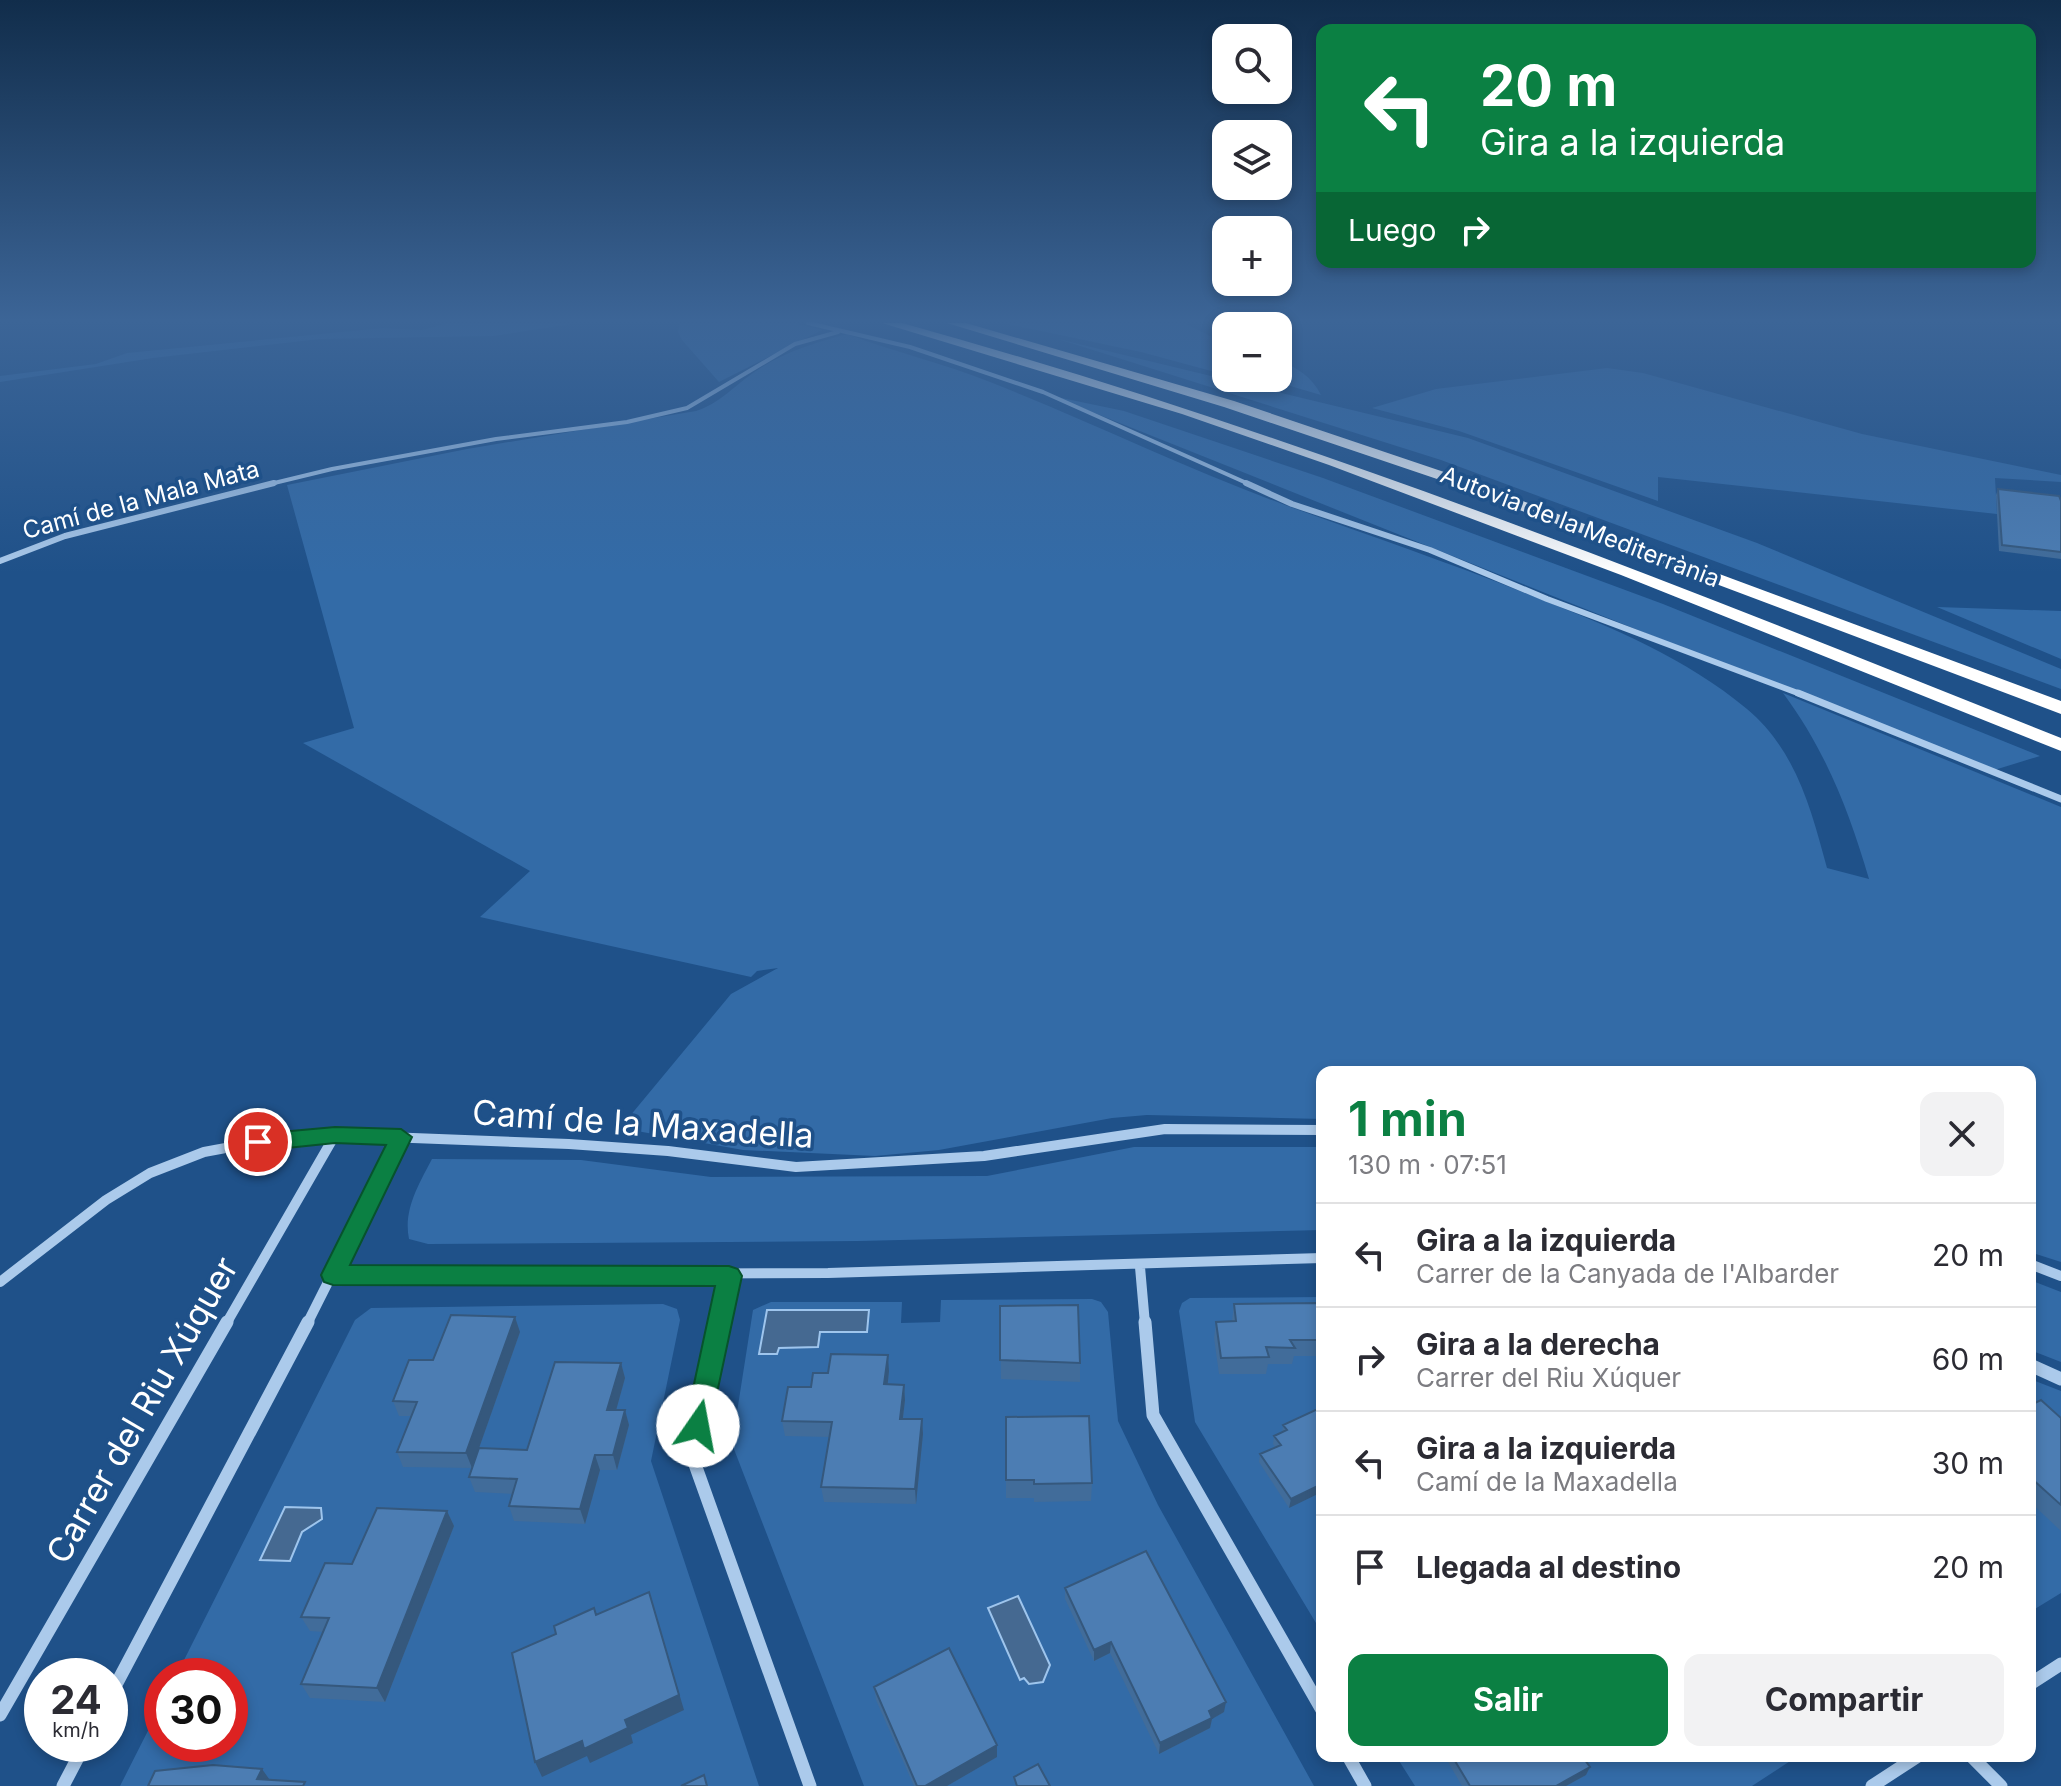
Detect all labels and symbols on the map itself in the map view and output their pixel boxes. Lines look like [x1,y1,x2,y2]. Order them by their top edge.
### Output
street label: Camí de la Mala Mata [19,454,262,545]
street label: Autovia de la Mediterrània [1437,460,1724,593]
street label: Camí de la Maxadella [471,1091,815,1156]
pin [224,1108,292,1176]
street label: Carrer del Riu Xúquer [37,1249,246,1570]
position arrow [656,1384,740,1468]
speed limit sign: 30 [144,1658,248,1762]

